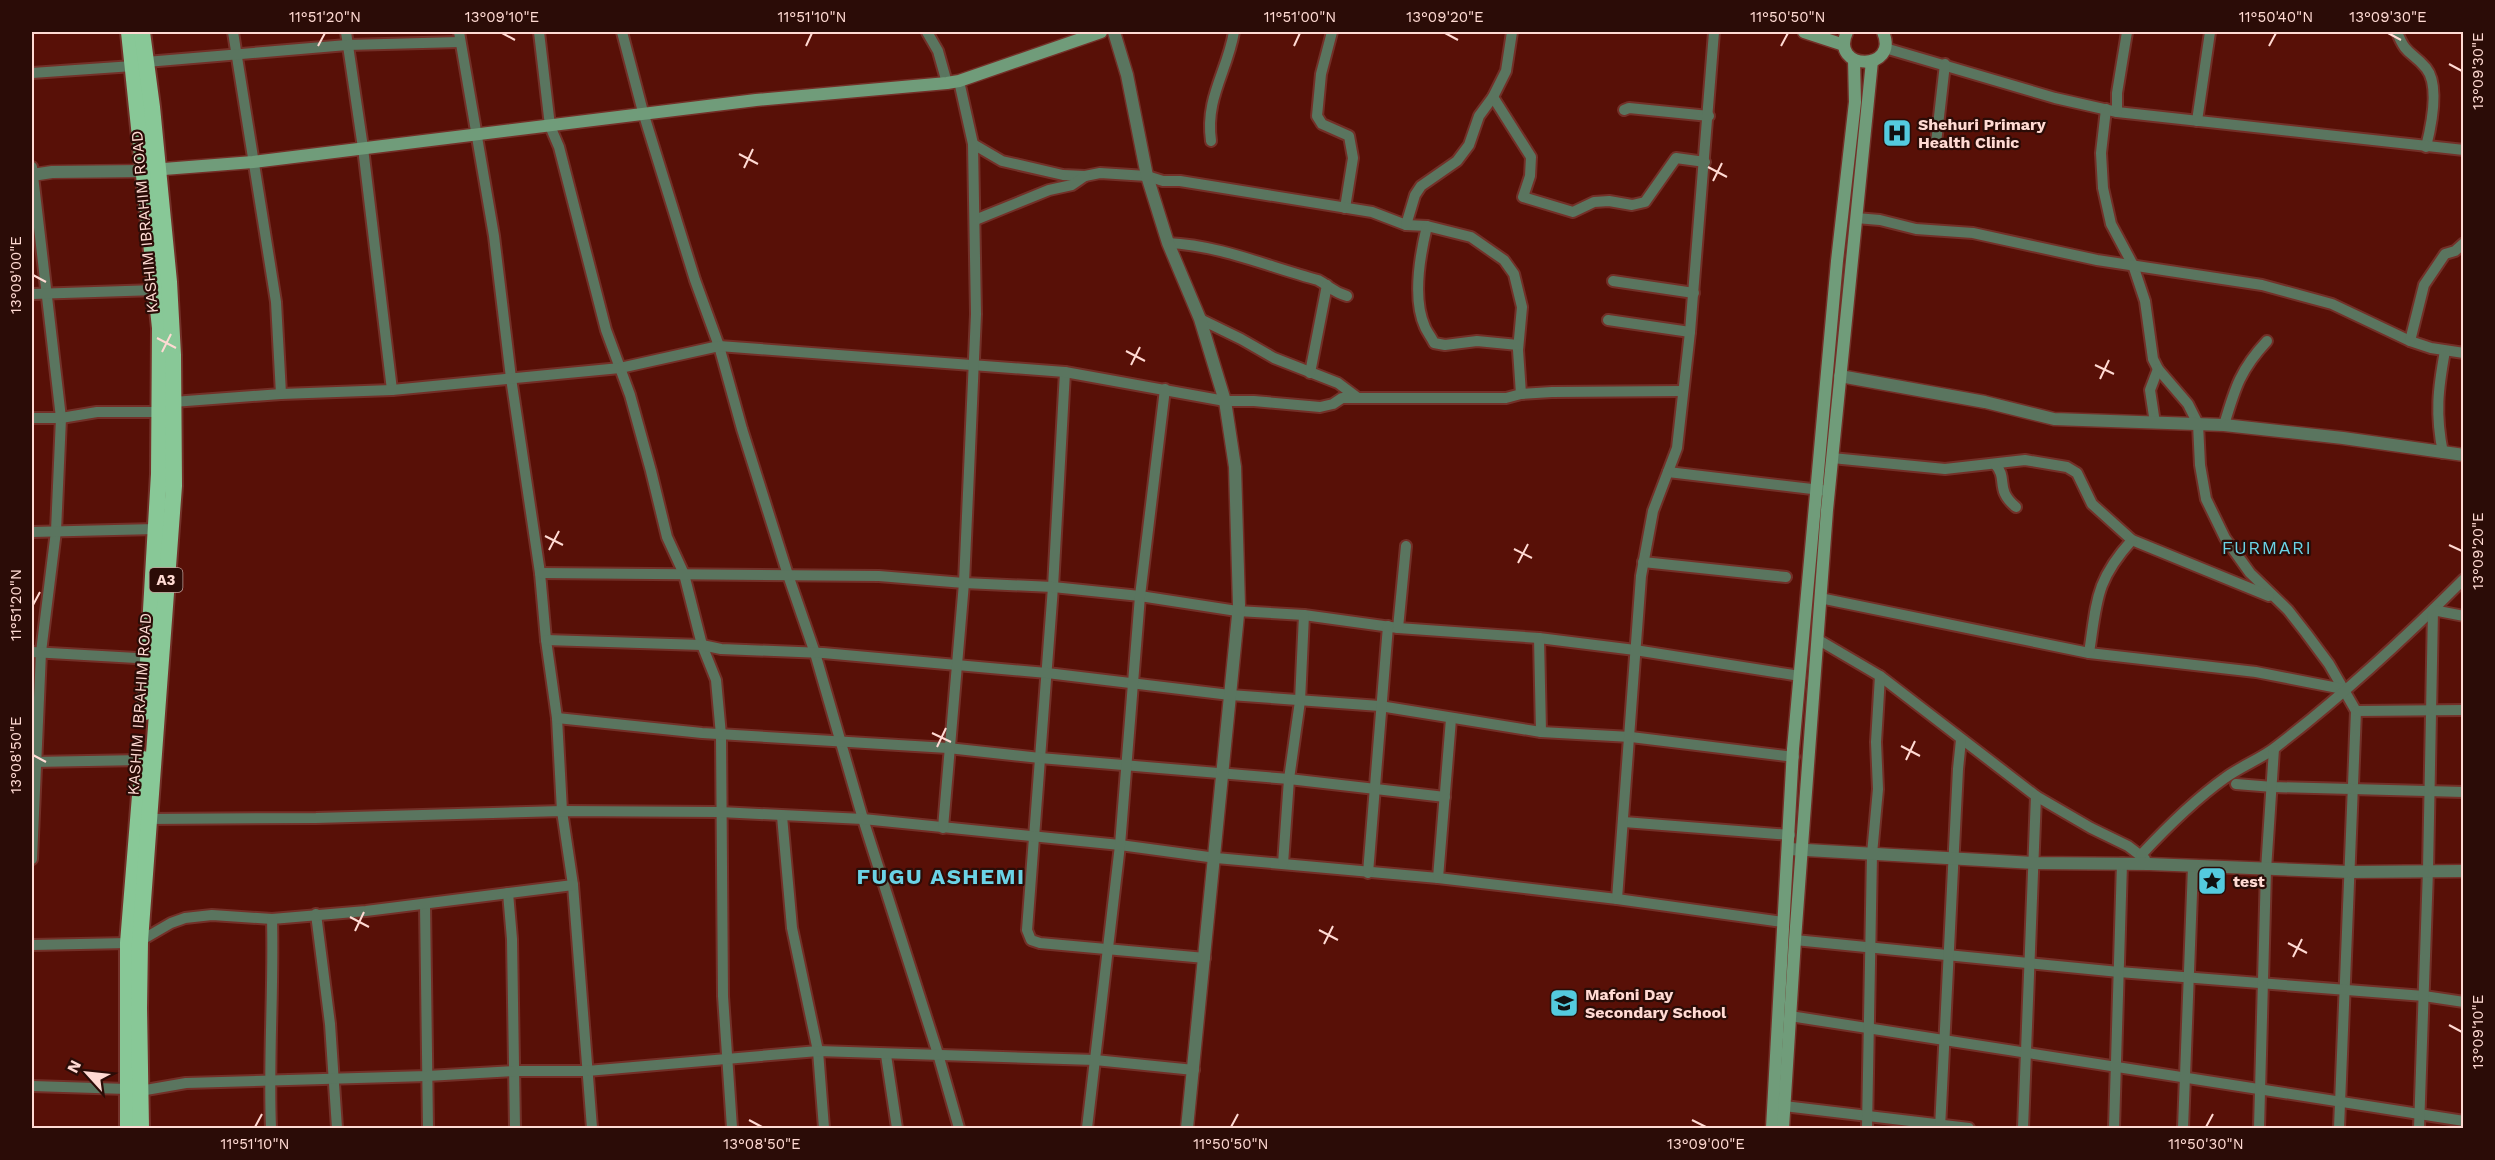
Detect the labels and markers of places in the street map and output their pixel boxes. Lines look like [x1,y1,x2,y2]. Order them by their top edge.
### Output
place label: Shehuri Primary Health Clinic [1918,115,2047,152]
hospital icon: Shehuri Primary Health Clinic [1881,117,1913,149]
place icon: test [2196,865,2228,897]
place label: test [2233,872,2265,891]
place label: Mafoni Day Secondary School [1585,985,1727,1022]
school or university icon: Mafoni Day Secondary School [1548,987,1580,1019]

